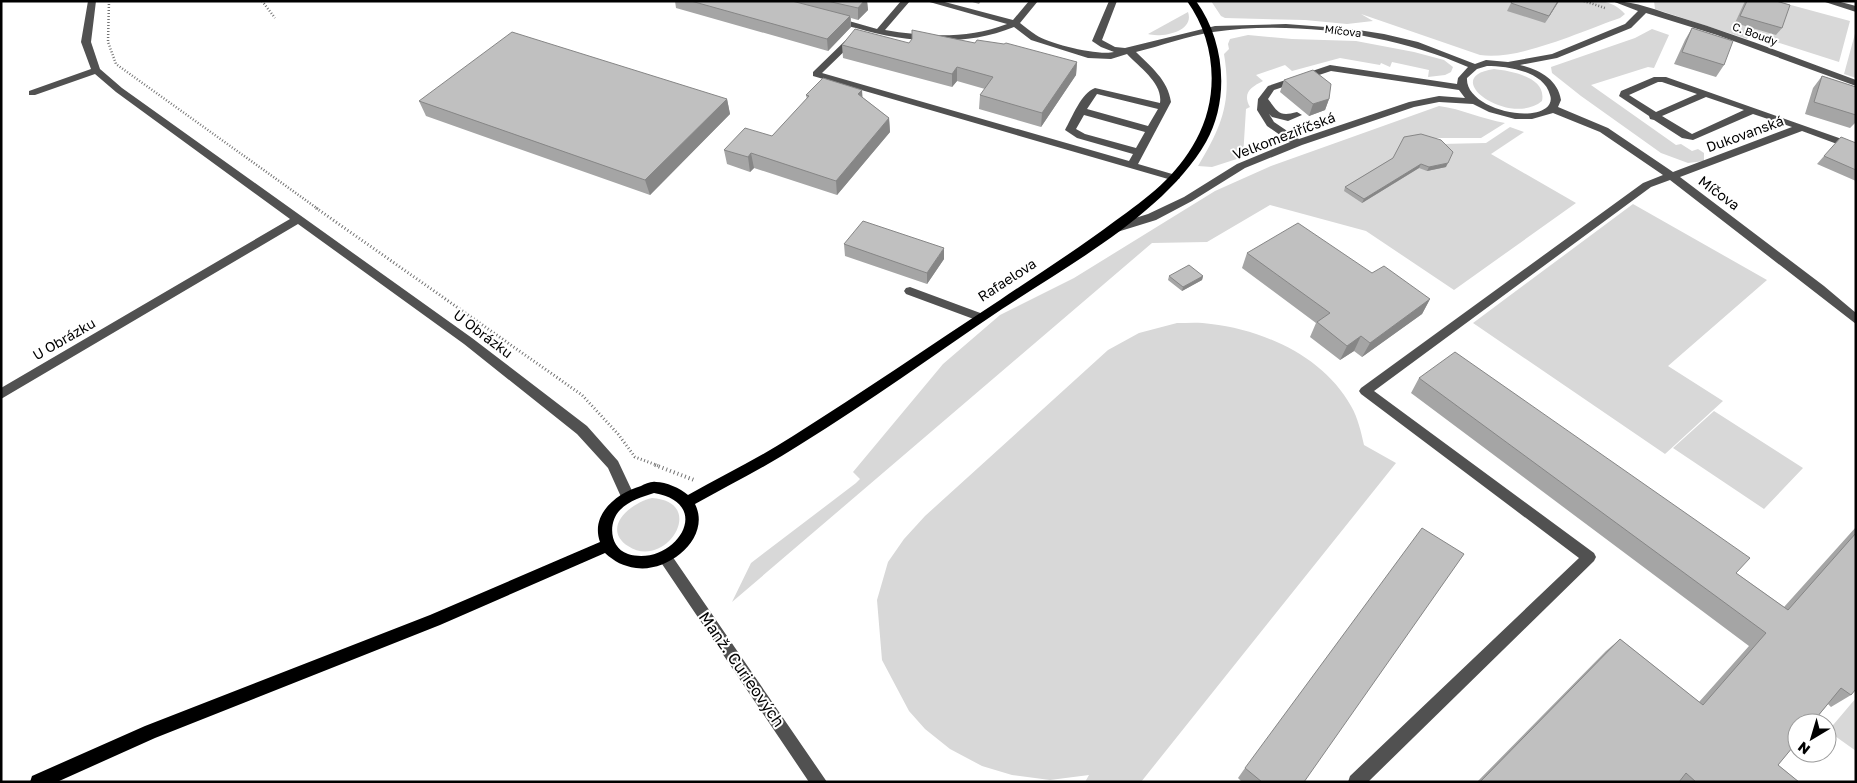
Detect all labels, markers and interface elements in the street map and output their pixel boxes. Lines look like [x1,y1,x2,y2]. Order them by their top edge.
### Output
street label: C. Boudy [1731,19,1779,48]
street label: Míčova [1324,22,1362,39]
street label: Velkomeziříčská [1230,108,1338,163]
street label: Dukovanská [1704,112,1786,155]
street label: Míčova [1695,172,1743,213]
street label: Rafaelova [974,254,1039,305]
street label: U Obrázku [450,306,516,361]
street label: U Obrázku [29,314,98,363]
street label: Manž. Curieových [695,607,789,731]
north arrow [1787,713,1837,763]
text: N [1794,739,1813,759]

